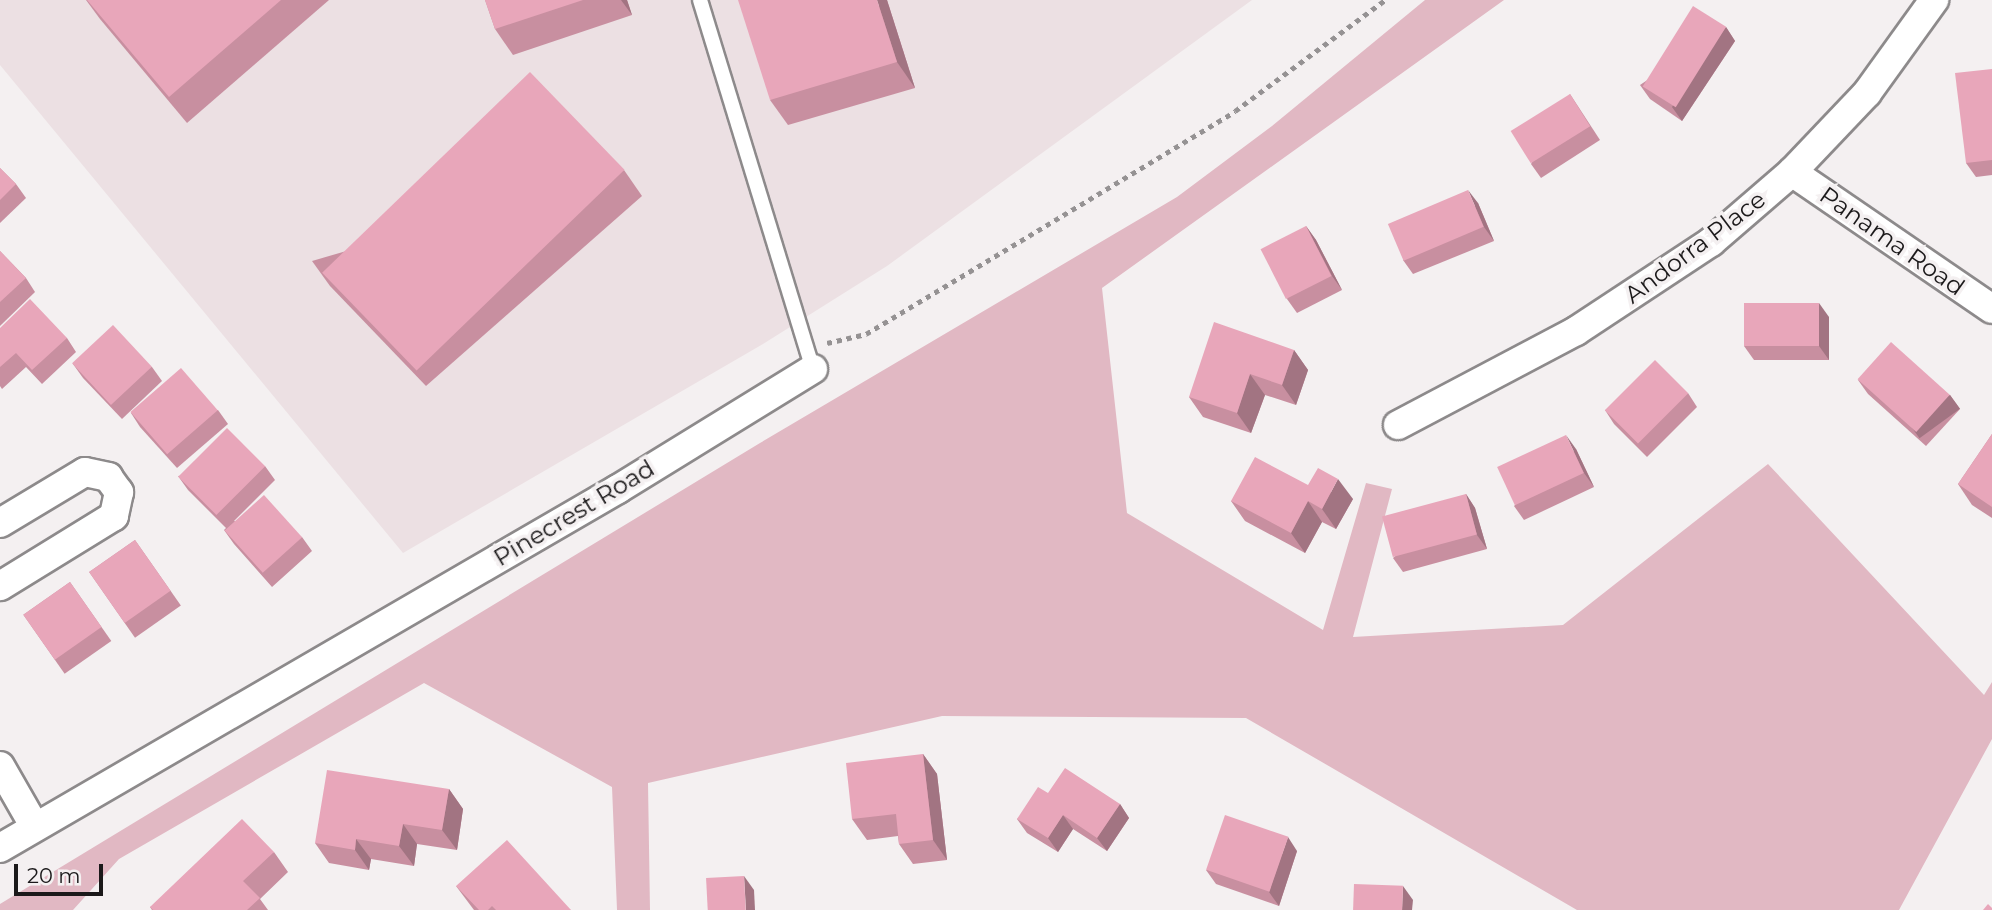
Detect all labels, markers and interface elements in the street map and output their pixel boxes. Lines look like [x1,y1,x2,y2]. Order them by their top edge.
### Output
street label: Panama Road [1814,180,1970,302]
street label: Andorra Place [1619,185,1771,309]
street label: Pinecrest Road [488,454,660,572]
scale bar [18,850,107,894]
text: 20 m [27,863,81,888]

